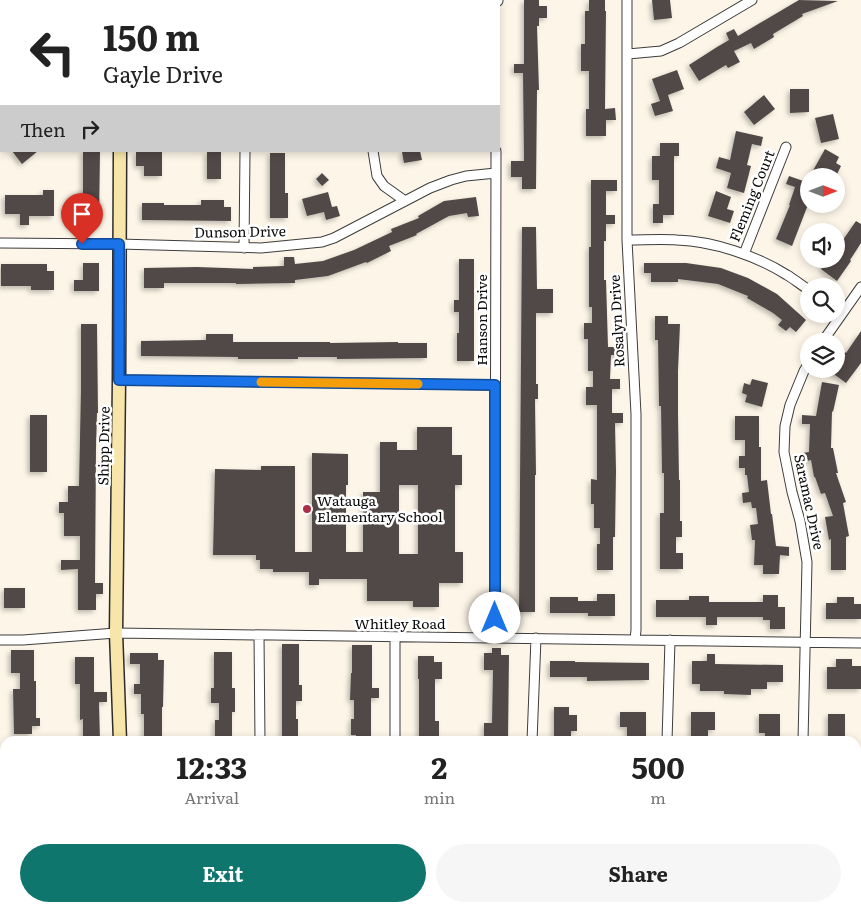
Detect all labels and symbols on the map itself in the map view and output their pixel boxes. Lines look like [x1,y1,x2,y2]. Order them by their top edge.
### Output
street label: Fleming Court [724,146,779,244]
north arrow [800,168,845,212]
pin [61,193,103,244]
street label: Dunson Drive [194,220,286,242]
street label: Hanson Drive [471,274,491,366]
street label: Rosalyn Drive [604,274,628,368]
street label: Shipp Drive [92,406,114,486]
street label: Saramac Drive [790,452,830,551]
place label: Watauga Elementary School [317,490,443,526]
marker: Watauga Elementary School [301,503,313,515]
position arrow [468,591,520,643]
street label: Whitley Road [355,613,446,633]

